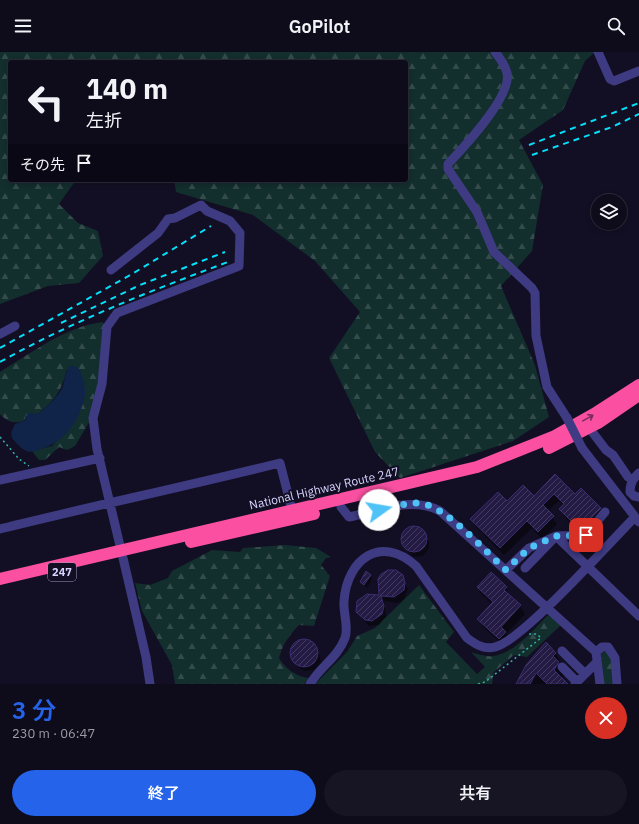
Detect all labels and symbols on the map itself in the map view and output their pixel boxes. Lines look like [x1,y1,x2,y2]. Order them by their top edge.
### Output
one-way arrow [582,413,594,421]
street label: National Highway Route 247 [248,463,400,513]
position arrow [358,489,400,531]
pin [569,518,603,552]
road number: 247 [48,563,76,581]

